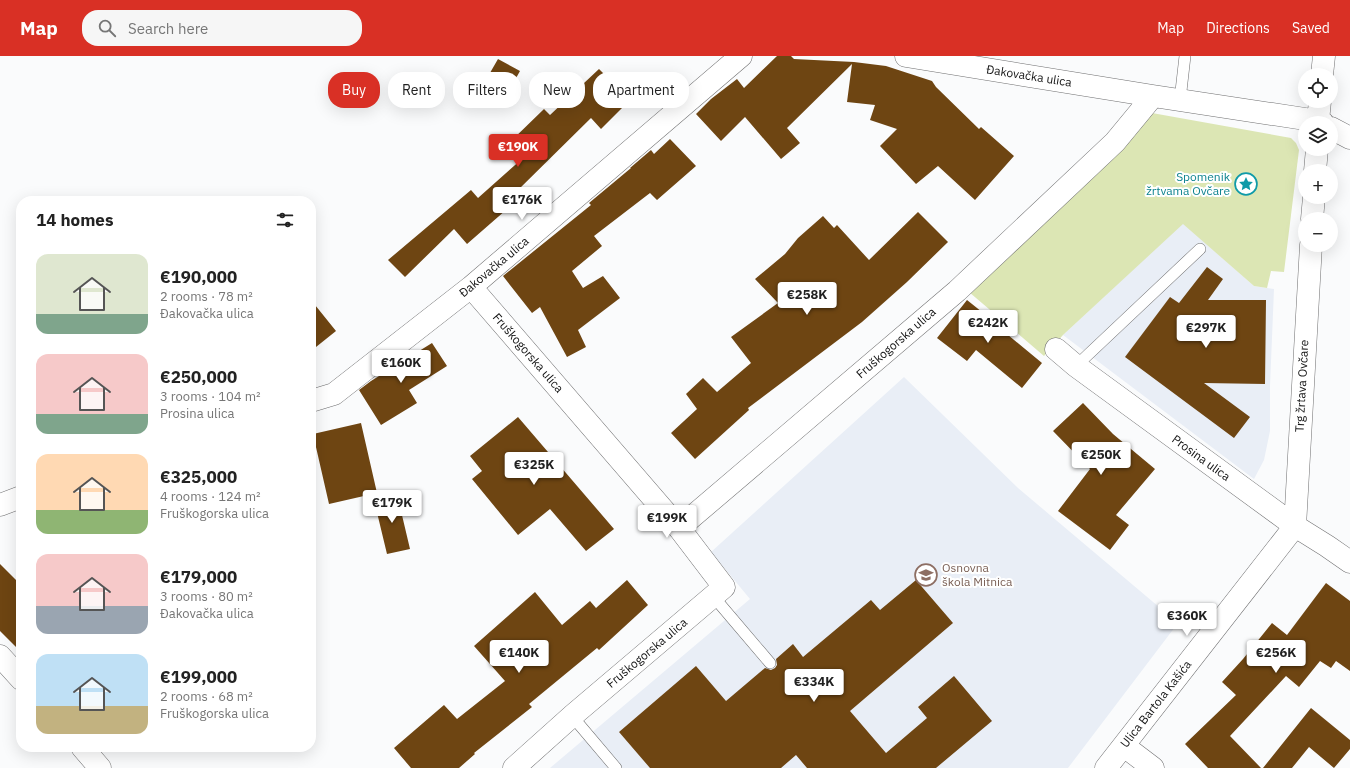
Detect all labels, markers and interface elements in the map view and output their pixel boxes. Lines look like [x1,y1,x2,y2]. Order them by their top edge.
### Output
search box [82,10,362,46]
text: Map [20,16,58,40]
icon: search [96,17,118,39]
text: Search here [128,19,208,38]
text: Map [1157,19,1184,37]
text: Directions [1206,19,1270,37]
text: Saved [1292,19,1330,37]
street label: Đakovačka ulica [985,61,1074,90]
map controls [1298,68,1338,252]
button: locate [1298,68,1338,108]
chip: Buy [328,72,380,108]
chip: Rent [388,72,445,108]
chip: Filters [453,72,521,108]
chip: New [529,72,585,108]
chip: Apartment [593,72,689,108]
button: layers [1298,116,1338,156]
pin: €190K [490,134,546,168]
text: €190K [498,138,538,155]
button: + [1298,164,1338,204]
place label: Spomenik žrtvama Ovčare [1146,169,1231,198]
place icon: Spomenik žrtvama Ovčare [1233,171,1259,197]
pin: €176K [494,187,550,221]
text: €176K [502,191,542,208]
text: 14 homes [36,209,113,231]
icon: filters [274,209,296,231]
button: − [1298,212,1338,252]
street label: Đakovačka ulica [456,233,532,300]
text: €190,000 [160,266,237,288]
icon: home [68,270,116,318]
pin: €258K [779,282,835,316]
text: €258K [787,286,827,303]
text: 2 rooms · 78 m² [160,288,253,305]
street label: Fruškogorska ulica [853,304,939,381]
text: Đakovačka ulica [160,305,254,322]
street label: Fruškogorska ulica [490,310,567,396]
pin: €242K [960,310,1016,344]
text: €242K [968,314,1008,331]
pin: €297K [1178,315,1234,349]
text: €297K [1186,319,1226,336]
street label: Trg žrtava Ovčare [1292,339,1311,433]
pin: €160K [373,350,429,384]
text: €160K [381,354,421,371]
text: €250,000 [160,366,237,388]
icon: home [68,370,116,418]
text: 3 rooms · 104 m² [160,388,261,405]
text: Prosina ulica [160,405,234,422]
street label: Prosina ulica [1169,431,1234,484]
pin: €250K [1073,442,1129,476]
text: €250K [1081,446,1121,463]
pin: €325K [506,452,562,486]
text: €325K [514,456,554,473]
text: €325,000 [160,466,237,488]
icon: home [68,470,116,518]
text: 4 rooms · 124 m² [160,488,261,505]
pin: €179K [364,490,420,524]
text: €179K [372,494,412,511]
text: Fruškogorska ulica [160,505,269,522]
pin: €199K [639,505,695,539]
text: €199K [647,509,687,526]
place label: Osnovna škola Mitnica [942,560,1013,589]
school or university icon: Osnovna škola Mitnica [913,562,939,588]
text: €179,000 [160,566,237,588]
icon: home [68,570,116,618]
text: 3 rooms · 80 m² [160,588,253,605]
pin: €360K [1159,603,1215,637]
text: Đakovačka ulica [160,605,254,622]
text: €360K [1167,607,1207,624]
street label: Fruškogorska ulica [603,614,690,691]
pin: €140K [491,640,547,674]
pin: €256K [1248,640,1304,674]
text: €140K [499,644,539,661]
text: €256K [1256,644,1296,661]
street label: Ulica Bartola Kašića [1117,656,1195,750]
text: €199,000 [160,666,237,688]
pin: €334K [786,669,842,703]
icon: home [68,670,116,718]
text: €334K [794,673,834,690]
text: 2 rooms · 68 m² [160,688,253,705]
text: Fruškogorska ulica [160,705,269,722]

